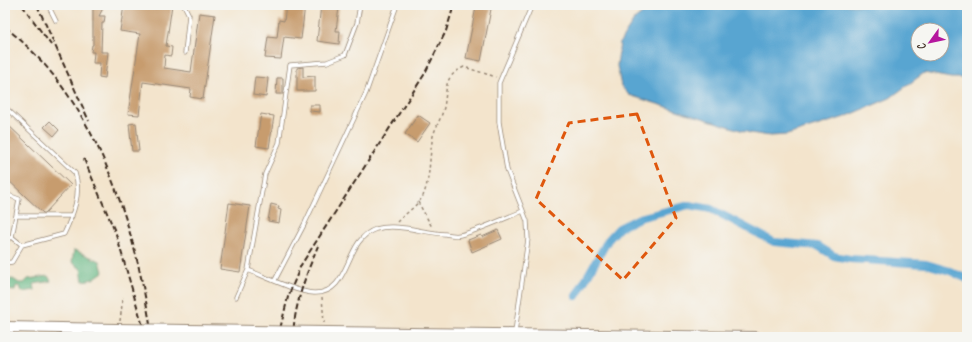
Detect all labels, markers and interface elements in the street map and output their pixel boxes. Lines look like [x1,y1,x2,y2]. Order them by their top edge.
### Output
north arrow [910,22,950,62]
text: С [913,40,929,54]

